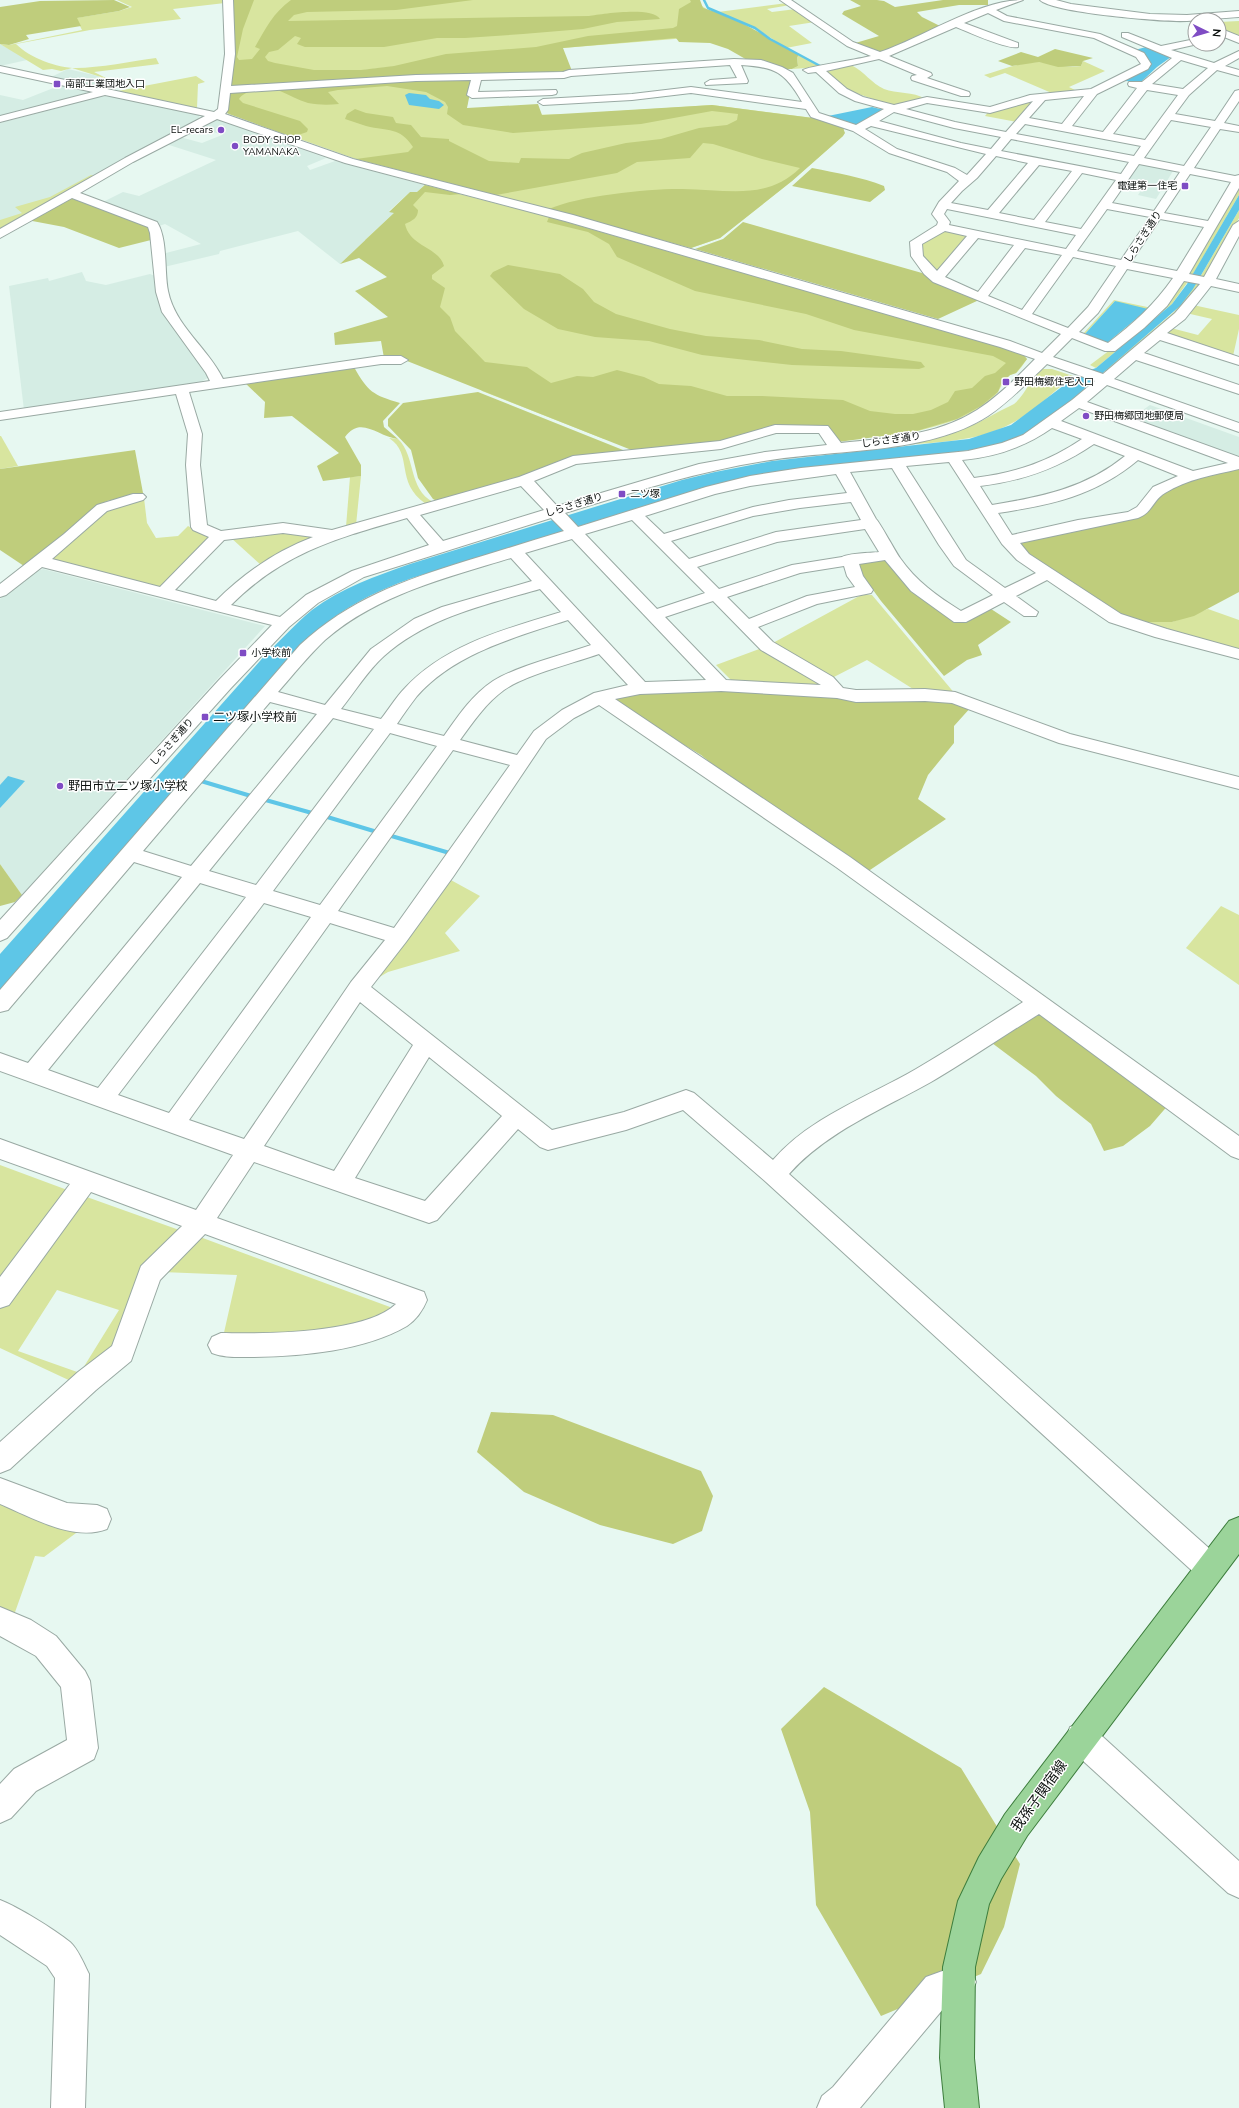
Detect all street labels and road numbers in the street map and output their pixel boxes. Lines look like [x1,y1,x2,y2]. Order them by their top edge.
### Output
street label: しらさぎ通り [1121,208,1165,266]
street label: しらさぎ通り [860,429,922,451]
street label: しらさぎ通り [543,490,605,520]
street label: しらさぎ通り [147,715,197,769]
street label: 我孫子関宿線 [1007,1756,1071,1836]

